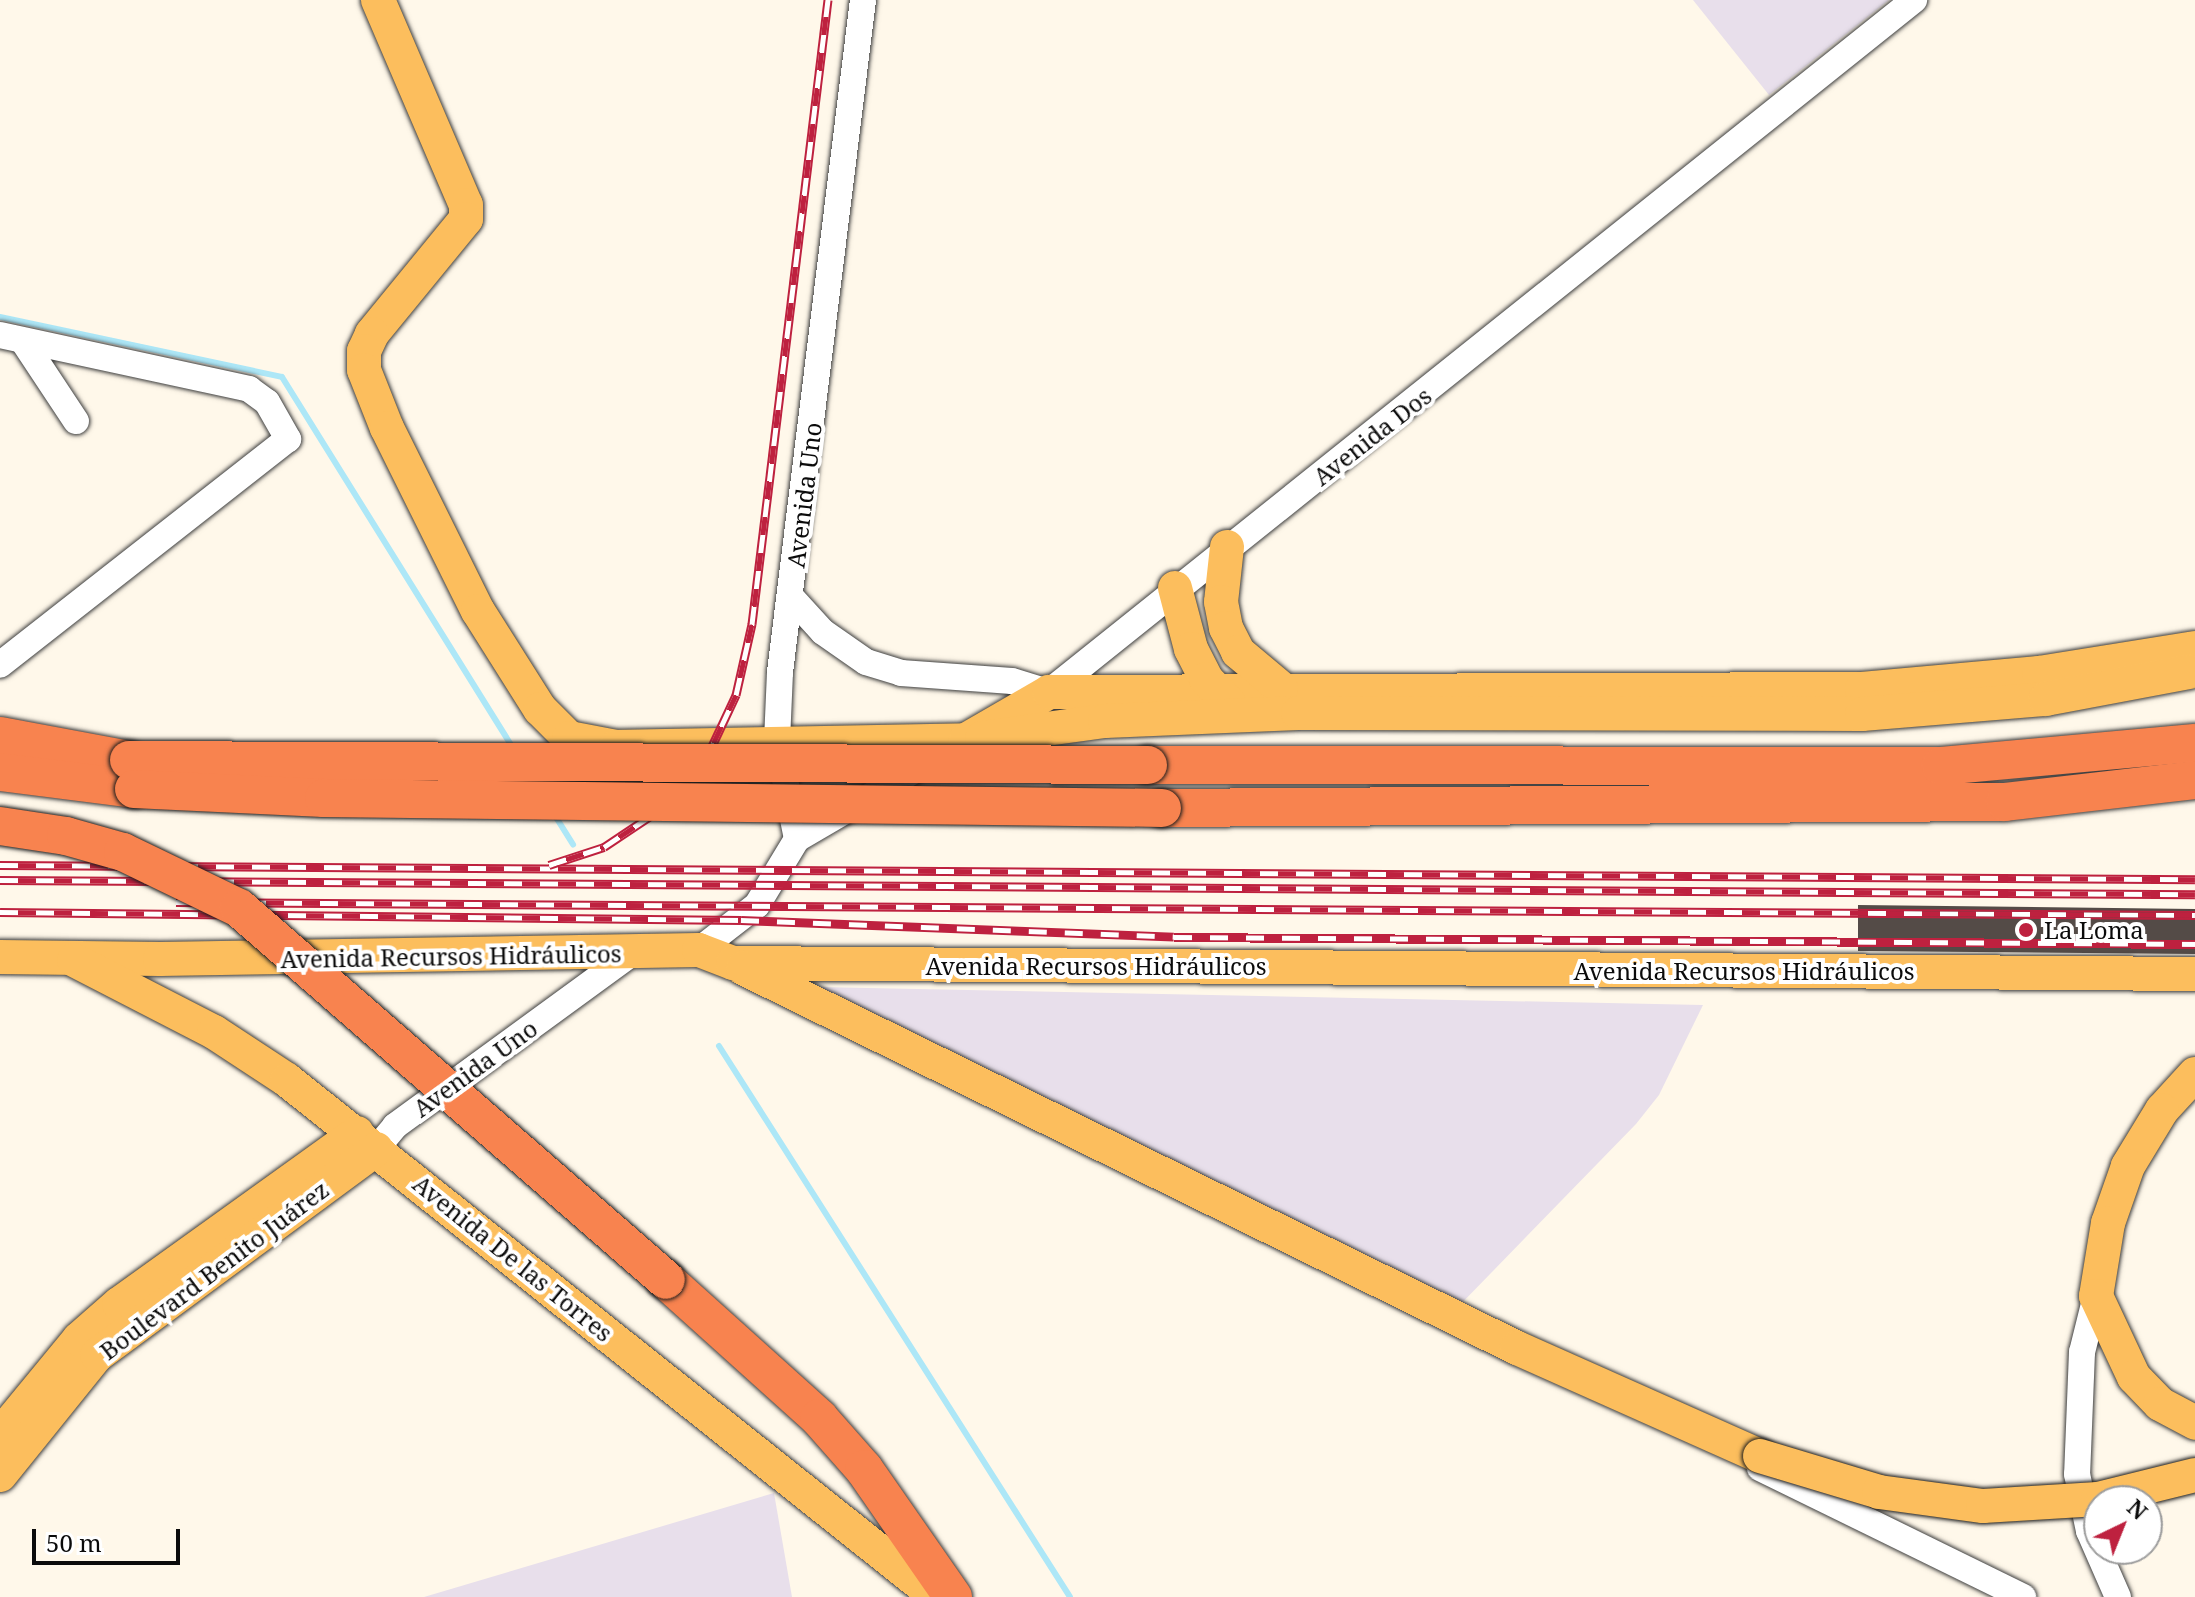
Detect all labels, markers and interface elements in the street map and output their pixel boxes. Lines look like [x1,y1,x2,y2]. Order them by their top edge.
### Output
street label: Avenida Dos [1307,381,1437,491]
street label: Avenida Uno [781,421,827,569]
place label: La Loma [2044,916,2144,944]
marker: La Loma [2015,919,2037,941]
street label: Avenida Recursos Hidráulicos [280,939,622,973]
street label: Avenida Recursos Hidráulicos [925,952,1267,980]
street label: Avenida Recursos Hidráulicos [1573,957,1915,985]
street label: Avenida Uno [407,1013,543,1123]
street label: Avenida De las Torres [408,1169,618,1347]
street label: Boulevard Benito Juárez [94,1175,334,1365]
north arrow [2083,1485,2163,1565]
text: N [2121,1492,2155,1526]
scale bar [36,1513,184,1563]
text: 50 m [46,1526,102,1559]

